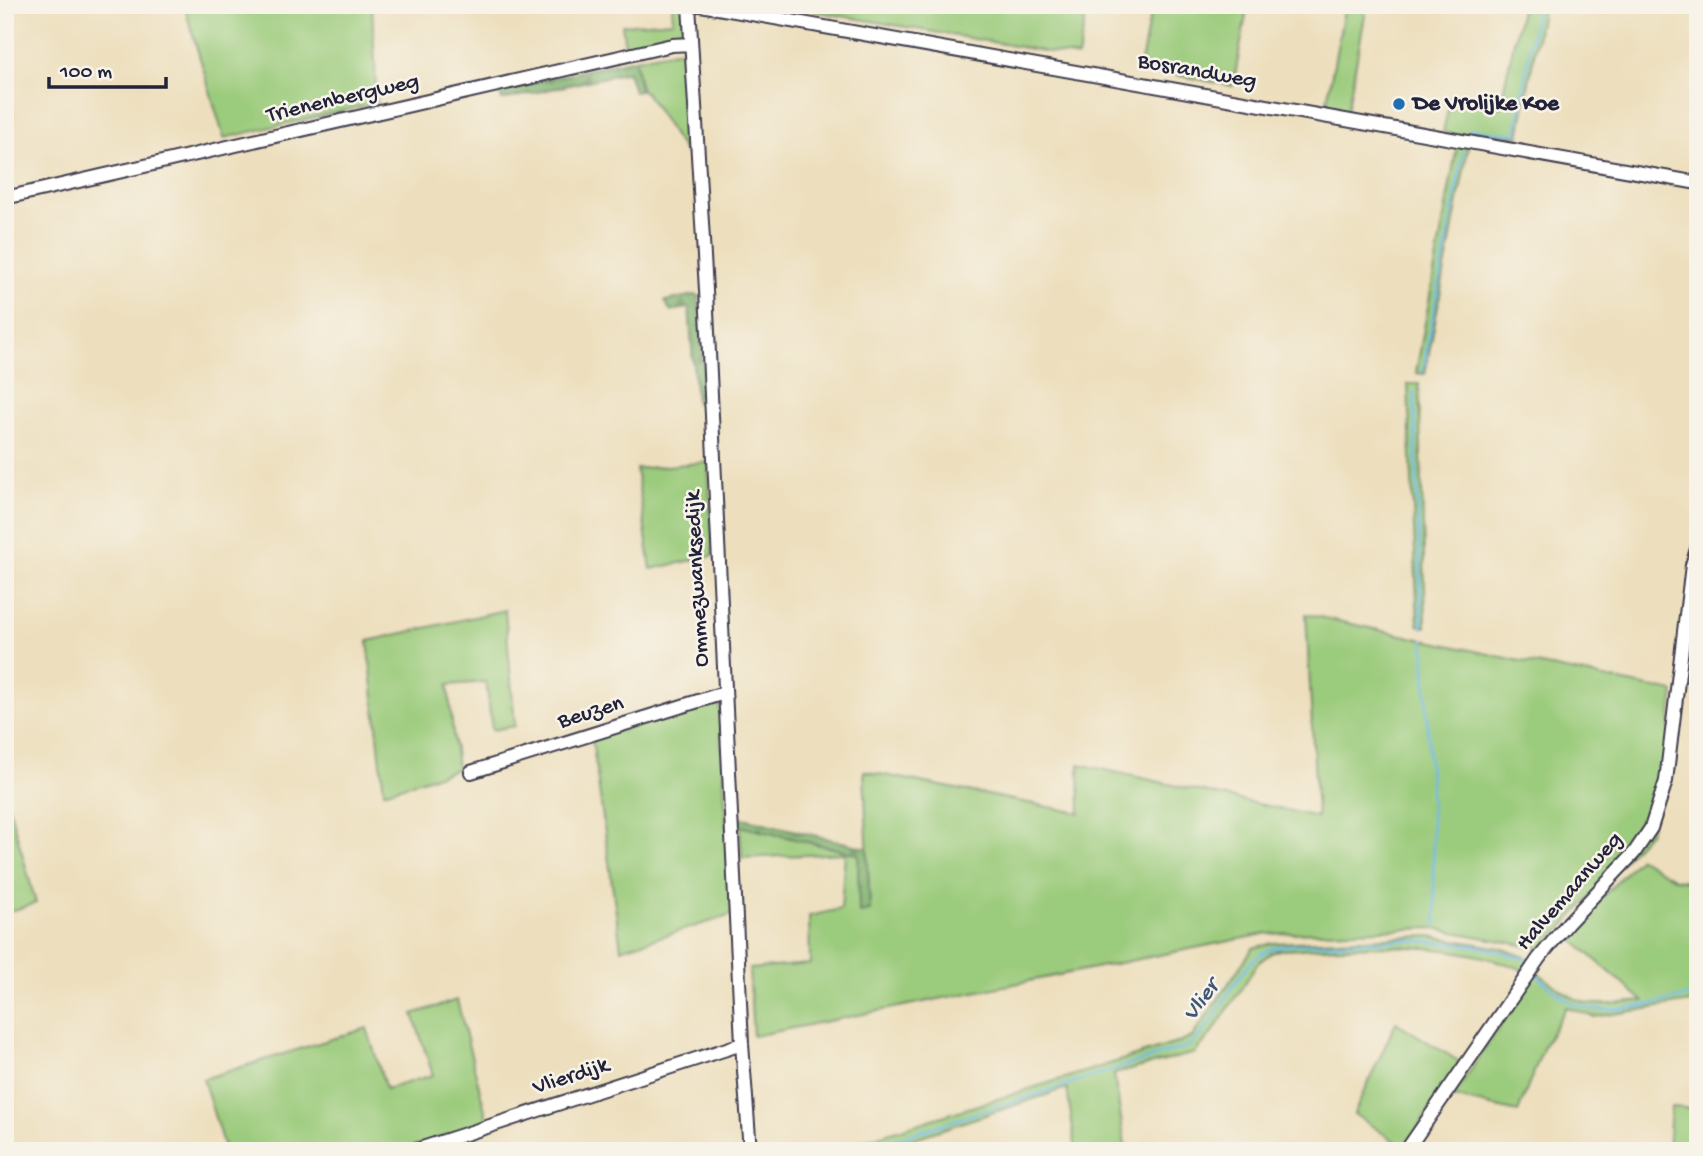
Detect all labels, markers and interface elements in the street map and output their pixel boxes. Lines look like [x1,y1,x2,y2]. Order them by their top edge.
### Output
scale bar [49,46,166,90]
street label: Bosrandweg [1134,48,1259,96]
text: 100 m [59,61,112,86]
street label: Trienenbergweg [262,68,422,130]
place label: De Vrolijke Koe [1411,91,1560,118]
marker: De Vrolijke Koe [1391,96,1407,112]
street label: Ommezwanksedijk [680,488,716,668]
street label: Beuzen [554,690,627,736]
street label: Halvemaanweg [1511,827,1629,957]
water label: Vlier [1177,971,1230,1028]
street label: Vlierdijk [529,1051,615,1102]

